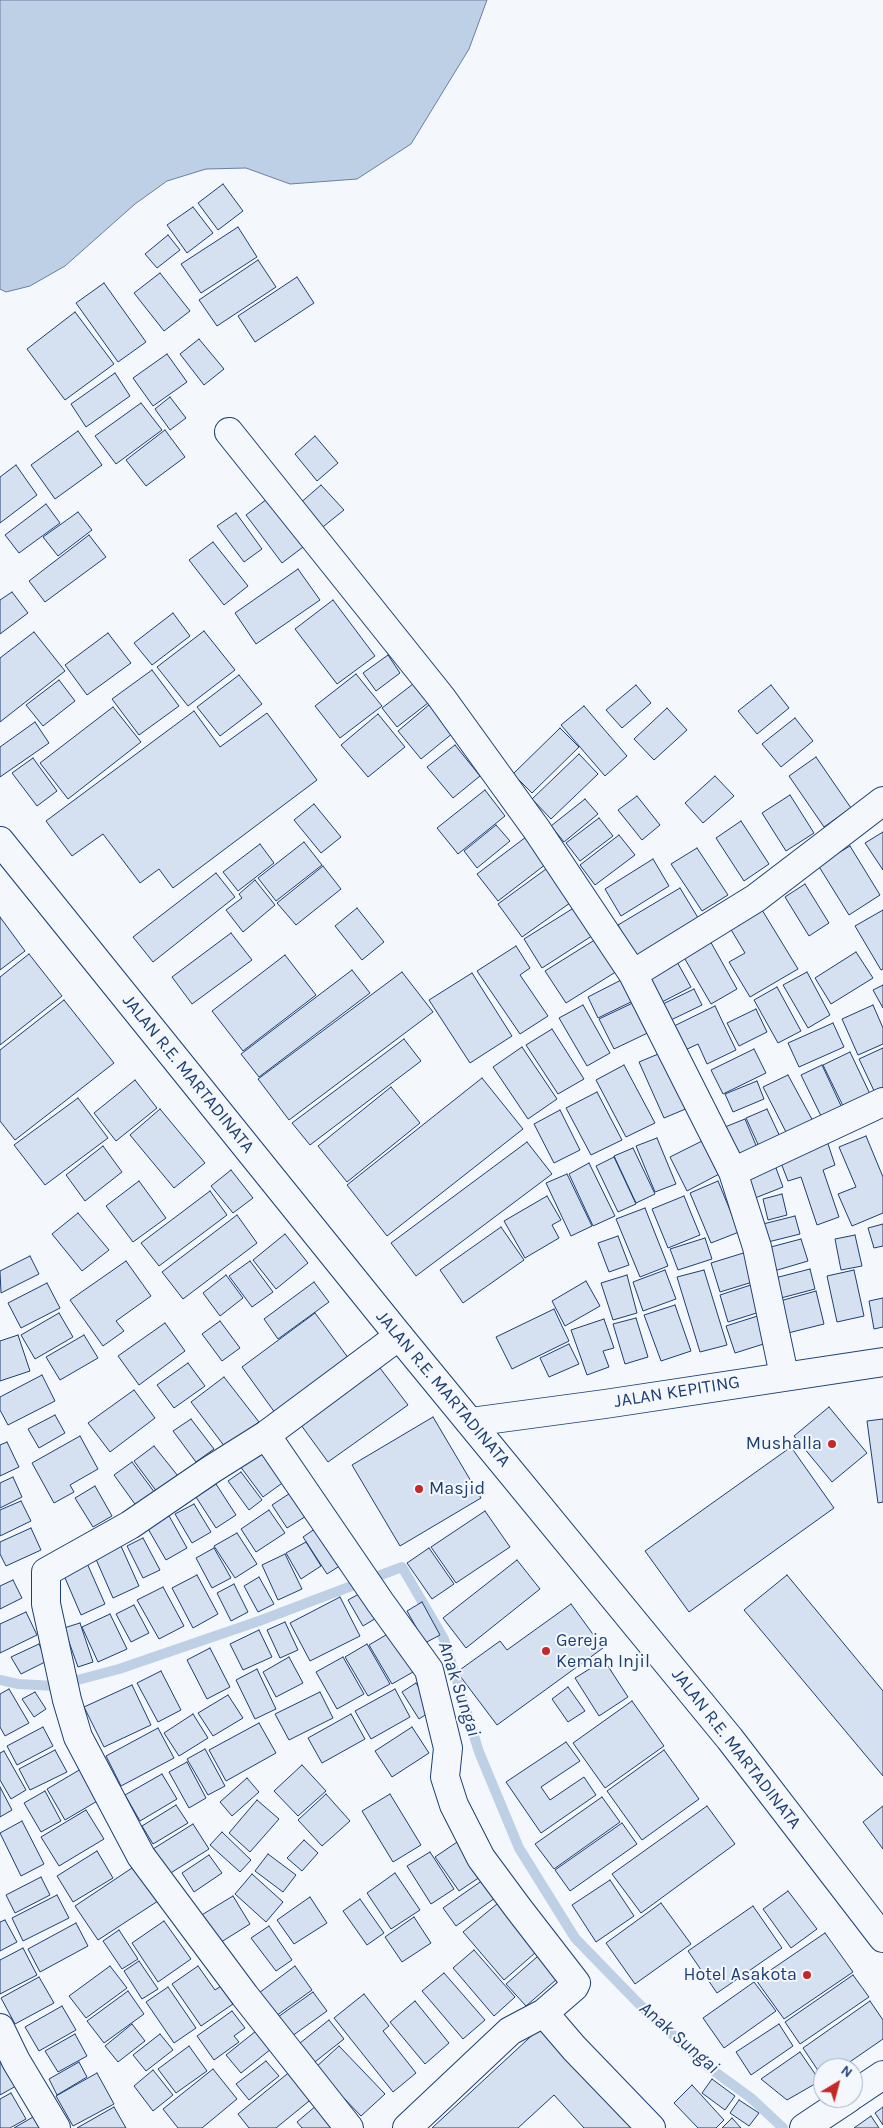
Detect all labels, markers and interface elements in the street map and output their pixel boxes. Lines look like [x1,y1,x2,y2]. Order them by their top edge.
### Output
street label: JALAN R.E. MARTADINATA [117,990,259,1158]
street label: JALAN R.E. MARTADINATA [371,1306,515,1472]
street label: JALAN KEPITING [613,1371,741,1413]
place label: Mushalla [746,1433,822,1455]
marker: Mushalla [826,1438,838,1450]
place label: Masjid [429,1478,485,1500]
marker: Masjid [413,1483,425,1495]
place label: Gereja Kemah Injil [556,1630,650,1672]
water label: Anak Sungai [433,1639,485,1739]
marker: Gereja Kemah Injil [540,1645,552,1657]
street label: JALAN R.E. MARTADINATA [667,1665,805,1833]
place label: Hotel Asakota [683,1964,797,1986]
marker: Hotel Asakota [801,1969,813,1981]
water label: Anak Sungai [634,1997,724,2079]
north arrow [813,2058,863,2108]
text: N [838,2062,856,2081]

